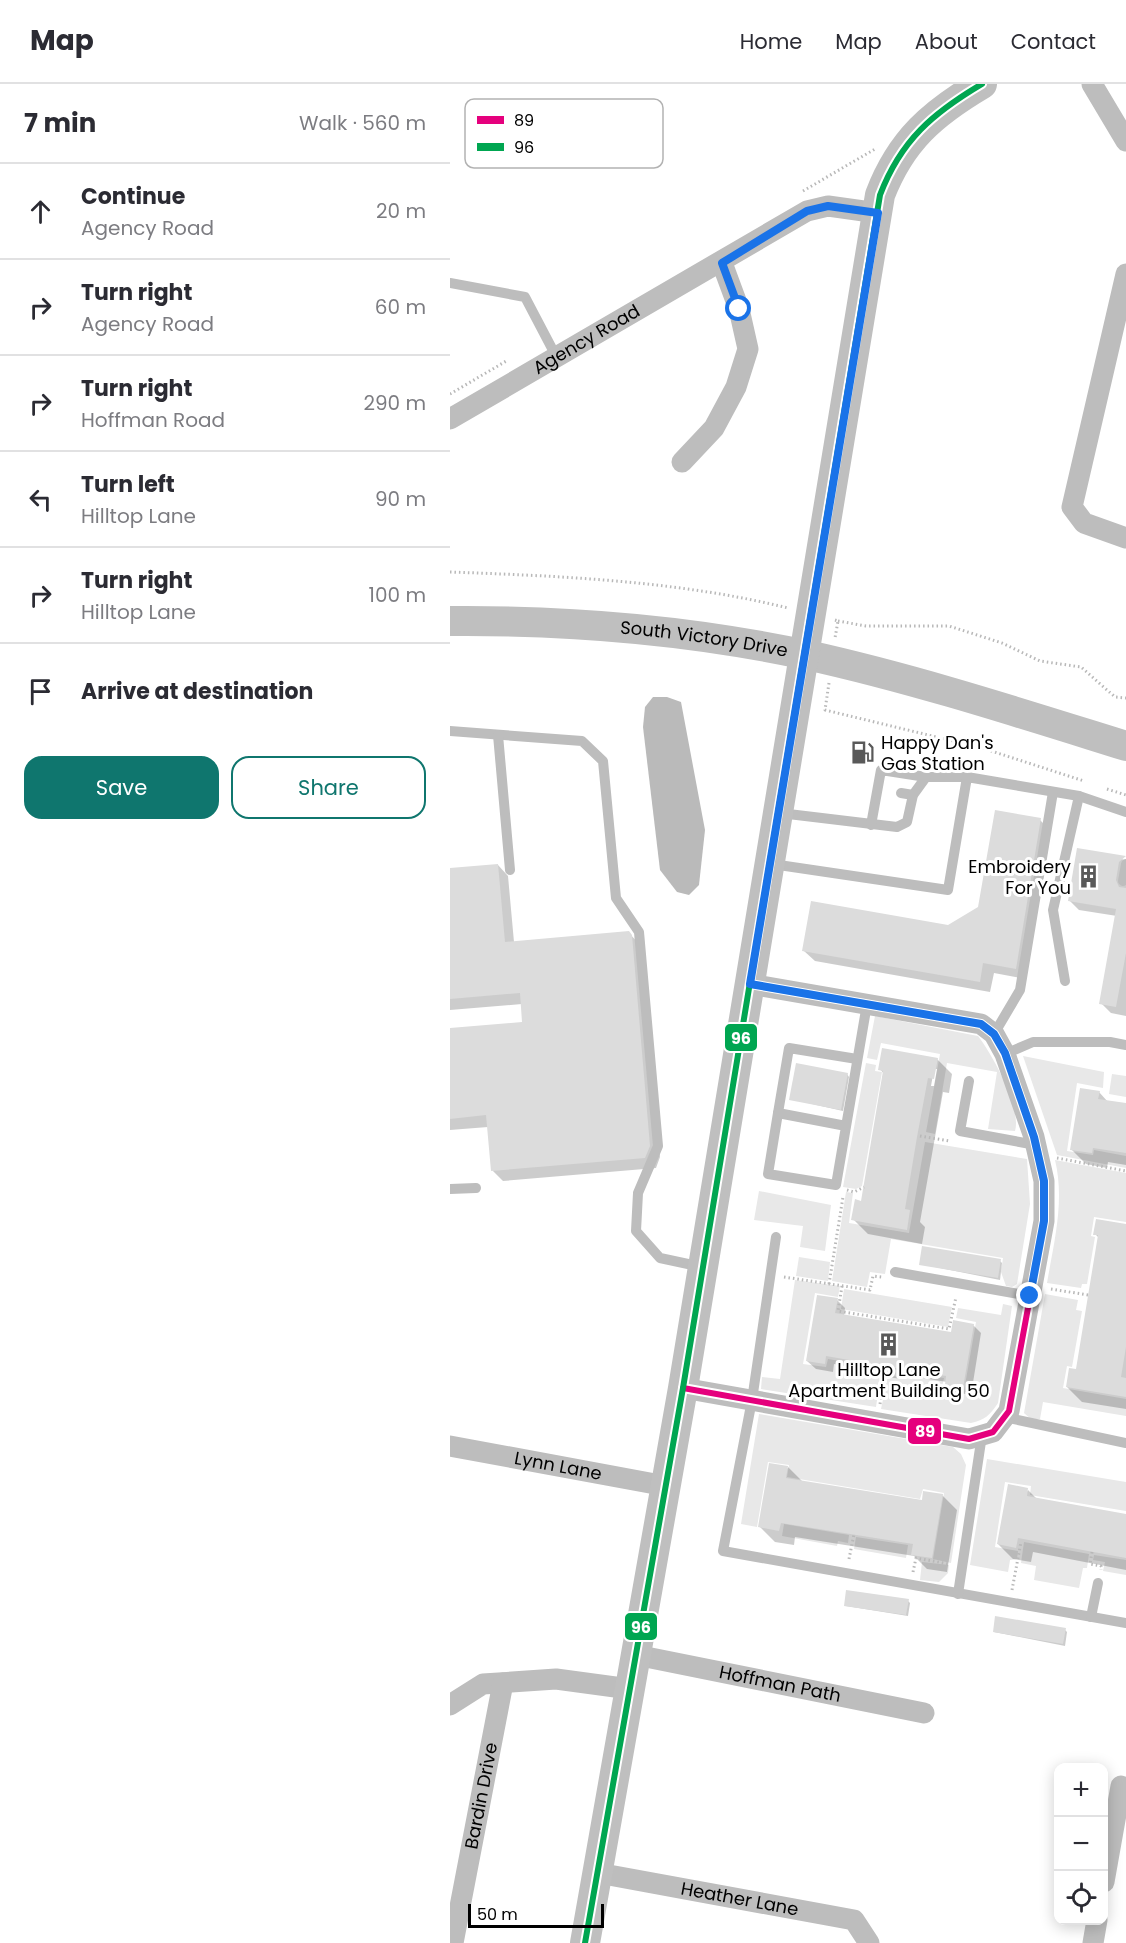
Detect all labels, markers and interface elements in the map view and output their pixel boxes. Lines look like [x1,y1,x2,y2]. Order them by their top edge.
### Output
text: Map [30,21,94,60]
text: Home [740,27,802,56]
text: Map [835,27,882,56]
text: About [915,27,978,56]
text: Contact [1011,27,1096,56]
legend [465,99,663,168]
text: 7 min [24,105,96,141]
text: Walk · 560 m [299,109,426,137]
text: 89 [514,109,534,132]
text: 96 [514,136,534,159]
text: Continue [81,181,185,212]
icon: ahead [24,195,57,228]
text: 20 m [376,197,426,225]
text: Agency Road [81,214,214,242]
text: Turn right [81,277,192,308]
icon: right [24,291,57,324]
text: 60 m [375,293,426,321]
route start [725,295,751,321]
street label: Agency Road [528,298,644,380]
text: Agency Road [81,310,214,338]
text: Turn right [81,373,192,404]
icon: right [24,387,57,420]
text: 290 m [363,389,426,417]
text: Hoffman Road [81,406,225,434]
text: Turn left [81,469,175,500]
icon: left [24,483,57,516]
text: 90 m [375,485,426,513]
text: Hilltop Lane [81,502,196,530]
text: Turn right [81,565,192,596]
icon: right [24,579,57,612]
text: 100 m [369,581,426,609]
text: Hilltop Lane [81,598,196,626]
street label: South Victory Drive [619,614,790,663]
icon: arrive [24,675,57,708]
text: Arrive at destination [81,676,313,707]
place label: Happy Dan's Gas Station [881,730,994,776]
fuel station icon: Happy Dan's Gas Station [850,740,876,766]
button: Save [24,756,219,819]
button: Share [231,756,426,819]
place label: Embroidery For You [968,854,1071,900]
building icon: Embroidery For You [1076,864,1102,890]
line badge: 96 [724,1023,758,1052]
text: 96 [731,1027,751,1050]
route end [1016,1282,1042,1308]
building icon: Hilltop Lane Apartment Building 50 [876,1331,902,1357]
place label: Hilltop Lane Apartment Building 50 [788,1357,990,1403]
line badge: 89 [907,1417,942,1445]
text: 89 [915,1420,935,1443]
street label: Lynn Lane [512,1445,604,1486]
line badge: 96 [624,1612,658,1641]
text: 96 [631,1616,651,1639]
street label: Hoffman Path [717,1659,843,1708]
street label: Bardin Drive [458,1740,503,1851]
map controls [1054,1763,1108,1925]
button: + [1054,1763,1108,1817]
button: − [1054,1817,1108,1871]
button: locate [1054,1871,1108,1925]
street label: Heather Lane [679,1875,801,1922]
scale bar [468,1901,604,1928]
text: 50 m [477,1903,518,1926]

